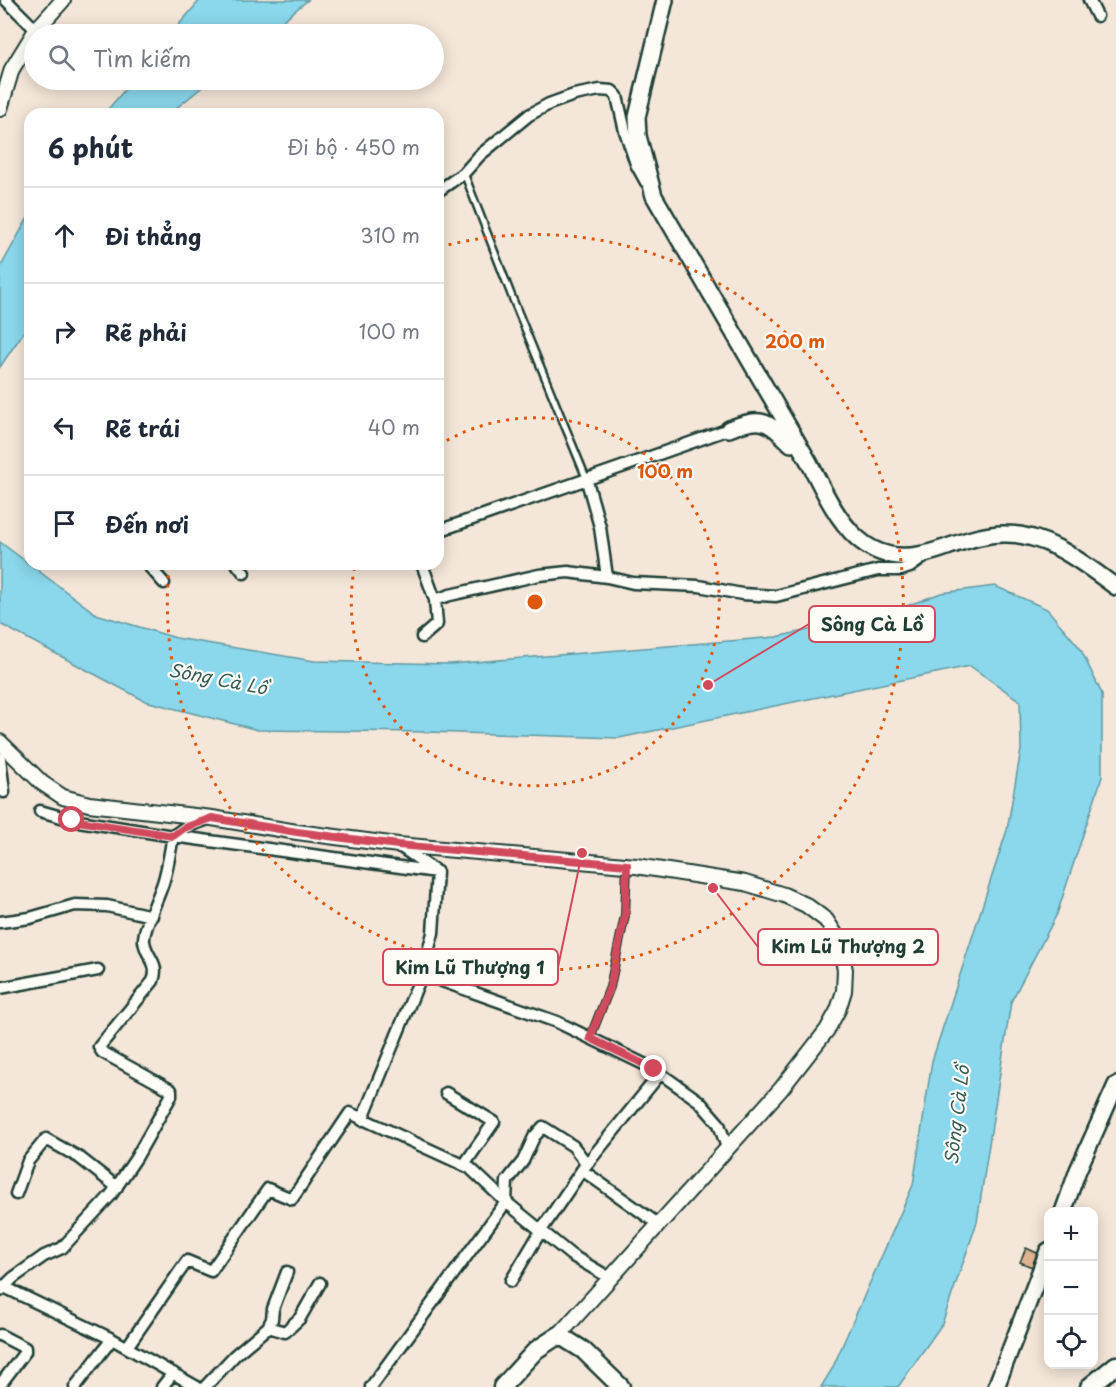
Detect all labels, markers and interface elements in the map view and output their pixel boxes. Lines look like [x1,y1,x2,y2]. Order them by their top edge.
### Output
search box [24,24,444,90]
icon: search [45,41,78,74]
text: Tìm kiếm [93,41,191,74]
text: 6 phút [48,128,133,167]
text: Đi bộ · 450 m [287,132,420,162]
icon: ahead [48,219,81,252]
text: Đi thẳng [105,219,201,252]
text: 310 m [360,220,420,250]
icon: right [48,315,81,348]
text: Rẽ phải [105,315,187,348]
text: 100 m [359,316,420,346]
text: 200 m [765,327,825,354]
icon: left [48,411,81,444]
text: Rẽ trái [105,411,180,444]
text: 40 m [368,412,420,442]
text: 100 m [637,457,693,484]
icon: arrive [48,507,81,540]
text: Đến nơi [105,507,189,540]
centre of rings [525,592,545,612]
callout: Sông Cà Lồ [809,606,935,642]
text: Sông Cà Lồ [821,610,924,637]
water label: Sông Cà Lồ [167,655,273,701]
route start [58,806,84,832]
callout: Kim Lũ Thượng 2 [758,929,938,965]
text: Kim Lũ Thượng 2 [771,932,925,959]
callout: Kim Lũ Thượng 1 [383,949,558,985]
text: Kim Lũ Thượng 1 [395,953,545,980]
route end [640,1055,666,1081]
water label: Sông Cà Lồ [937,1060,976,1166]
map controls [1044,1207,1098,1369]
button: + [1044,1207,1098,1261]
button: − [1044,1261,1098,1315]
button: locate [1044,1315,1098,1369]

